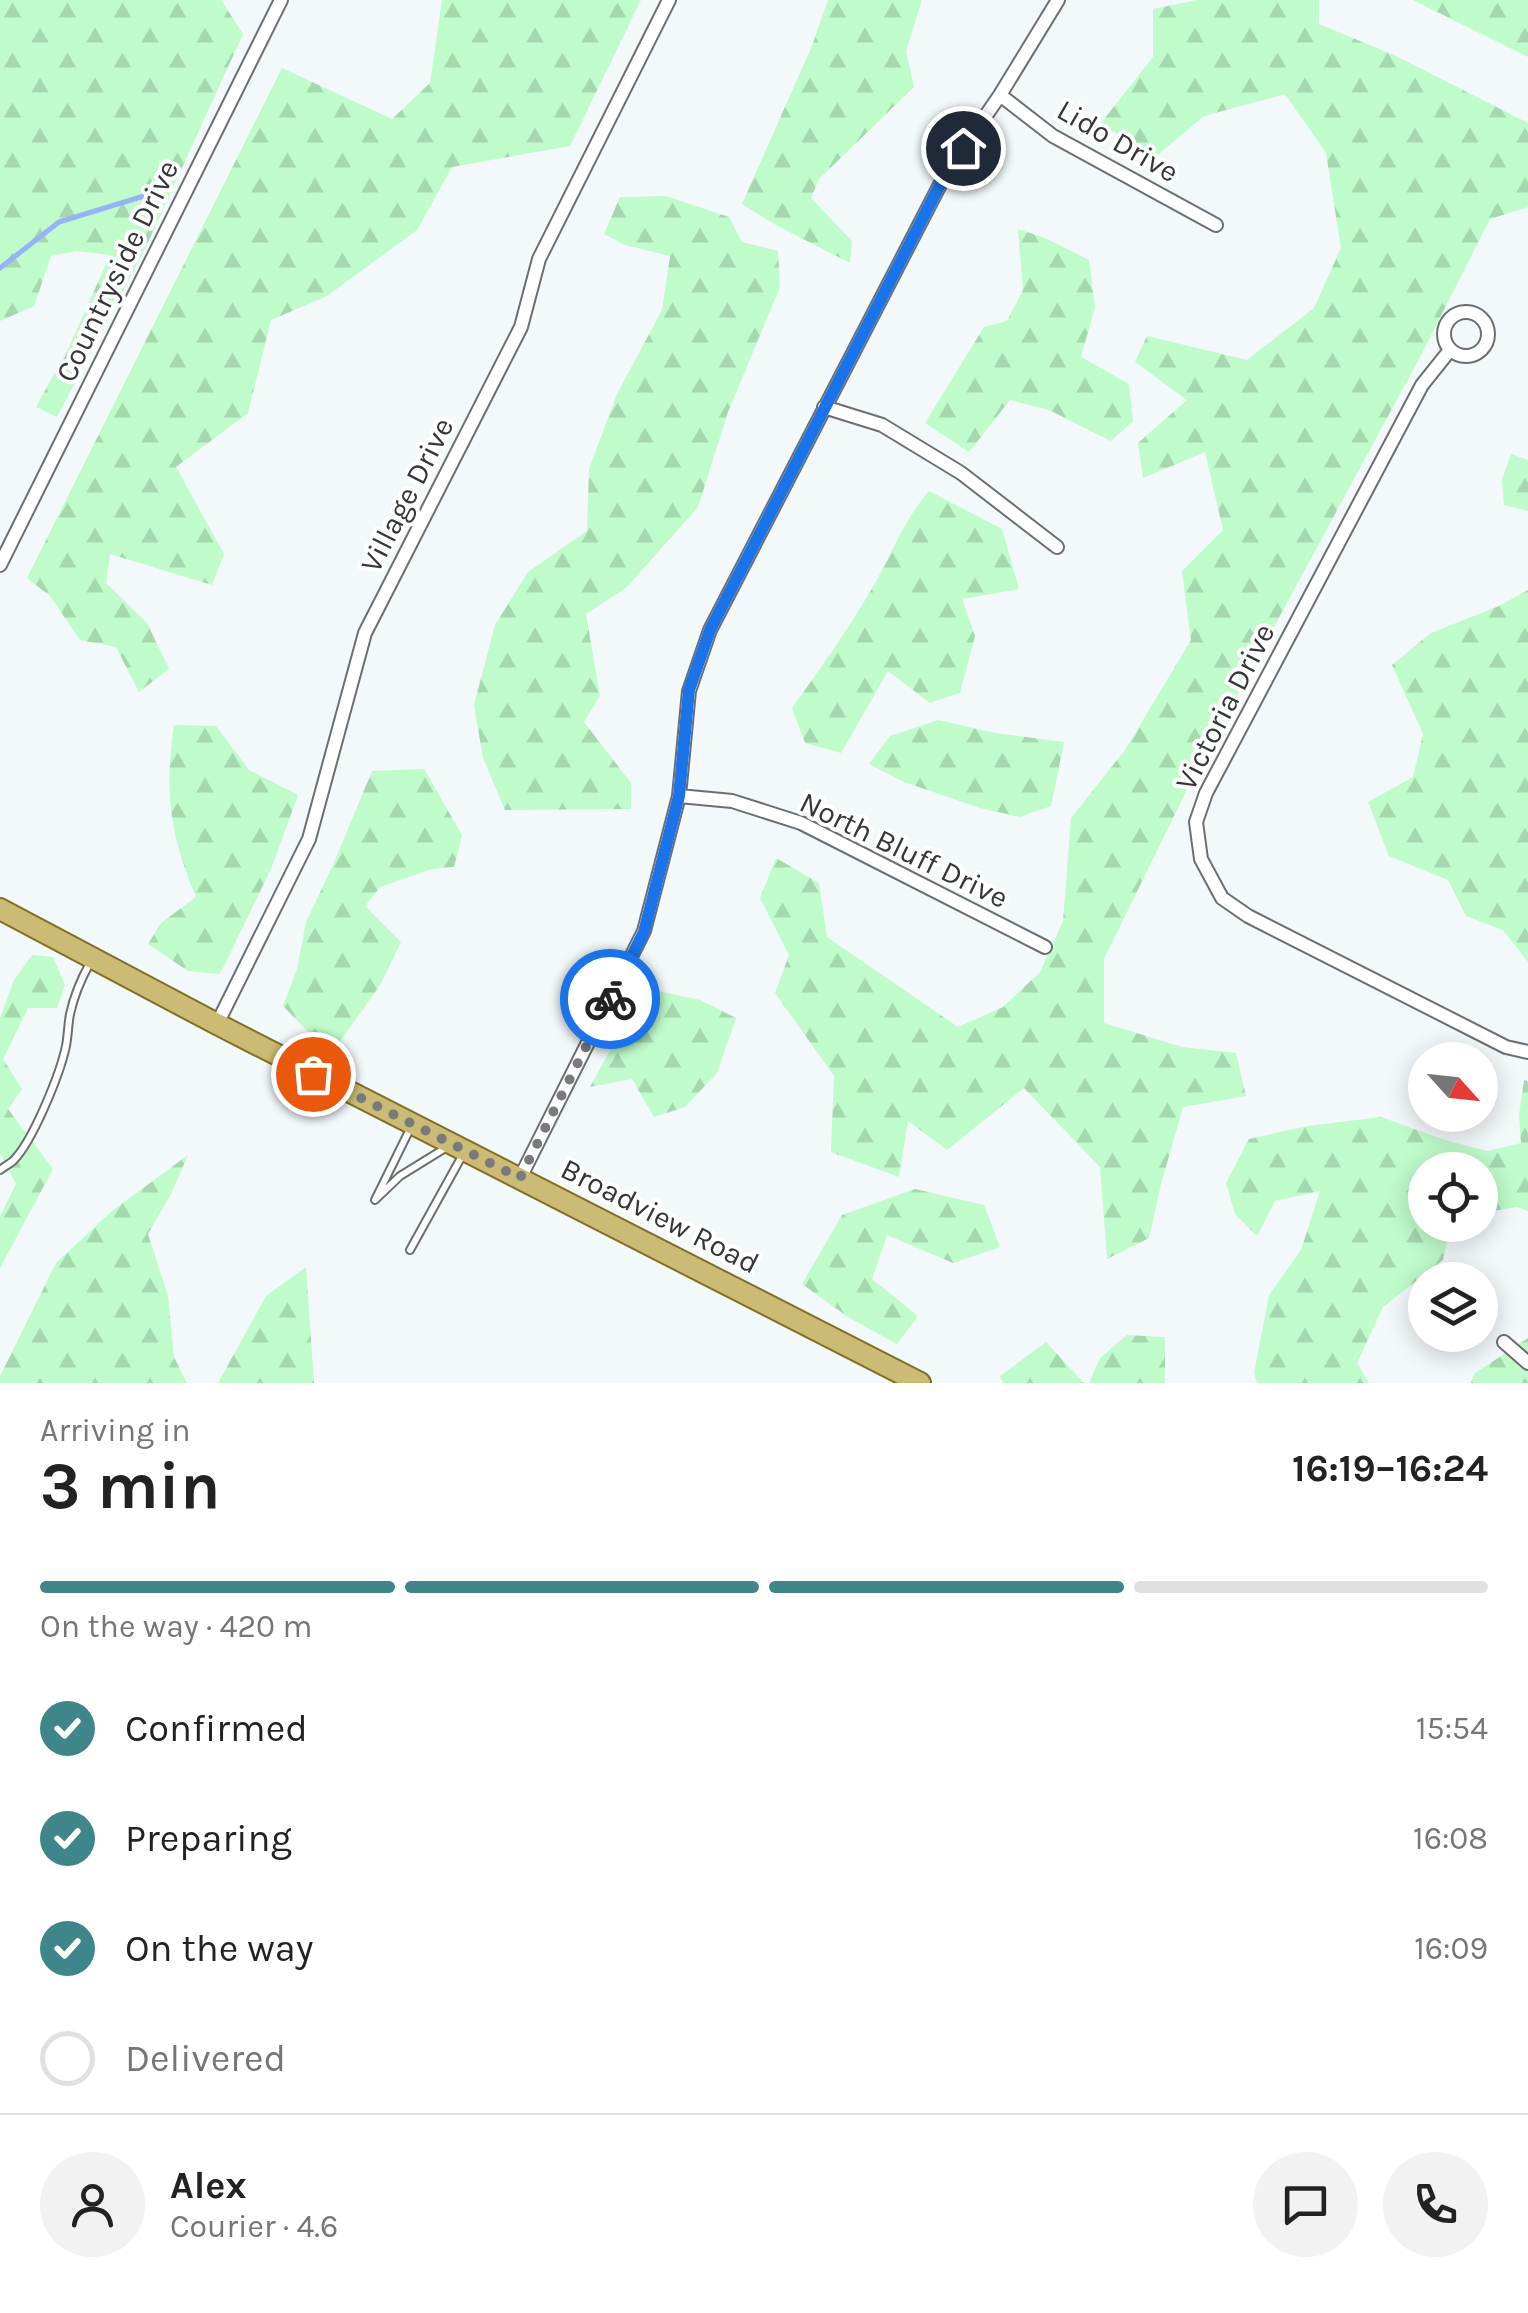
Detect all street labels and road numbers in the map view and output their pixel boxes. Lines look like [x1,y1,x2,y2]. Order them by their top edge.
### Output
street label: Lido Drive [1051,92,1185,190]
street label: Countryside Drive [48,154,186,388]
street label: Village Drive [353,412,461,578]
street label: Victoria Drive [1168,618,1282,796]
street label: North Bluff Drive [794,784,1014,916]
street label: Broadview Road [555,1151,765,1281]

